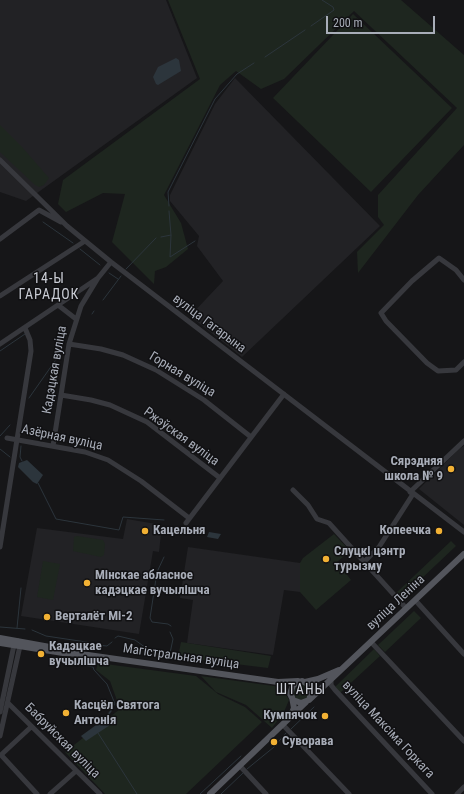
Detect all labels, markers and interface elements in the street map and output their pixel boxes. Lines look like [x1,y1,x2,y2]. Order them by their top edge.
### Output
scale bar [328,8,437,34]
text: 200 m [333,16,363,30]
district label: 14-Ы ГАРАДОК [19,271,79,304]
street label: вуліца Гагарына [169,291,249,357]
street label: Кадэцкая вуліца [40,325,70,415]
street label: Горная вуліца [146,349,218,401]
street label: Ржэўская вуліца [140,404,222,470]
street label: Азёрная вуліца [20,422,104,454]
place label: Сярэдняя школа № 9 [385,454,443,485]
marker: Сярэдняя школа № 9 [446,464,456,474]
place label: Кацельня [153,523,206,539]
place label: Копеечка [379,523,431,539]
marker: Кацельня [140,526,150,536]
marker: Копеечка [434,526,444,536]
place label: Слуцкі цэнтр турызму [334,544,405,575]
marker: Слуцкі цэнтр турызму [321,554,331,564]
place label: Мінскае абласное кадэцкае вучылішча [95,568,210,599]
street label: вуліца Леніна [364,572,428,634]
marker: Мінскае абласное кадэцкае вучылішча [82,578,92,588]
place label: Верталёт Мі-2 [55,609,133,625]
marker: Верталёт Мі-2 [42,612,52,622]
place label: Кадэцкае вучылішча [49,639,109,670]
street label: Магістральная вуліца [122,641,240,673]
marker: Кадэцкае вучылішча [36,649,46,659]
street label: вуліца Максіма Горкага [339,678,437,782]
district label: ШТАНЫ [276,682,326,698]
place label: Касцёл Святога Антонія [74,698,160,729]
street label: Бабруйская вуліца [21,700,103,782]
marker: Касцёл Святога Антонія [61,708,71,718]
place label: Кумпячок [263,708,317,724]
marker: Кумпячок [320,711,330,721]
place label: Суворава [282,734,333,750]
marker: Суворава [269,737,279,747]

